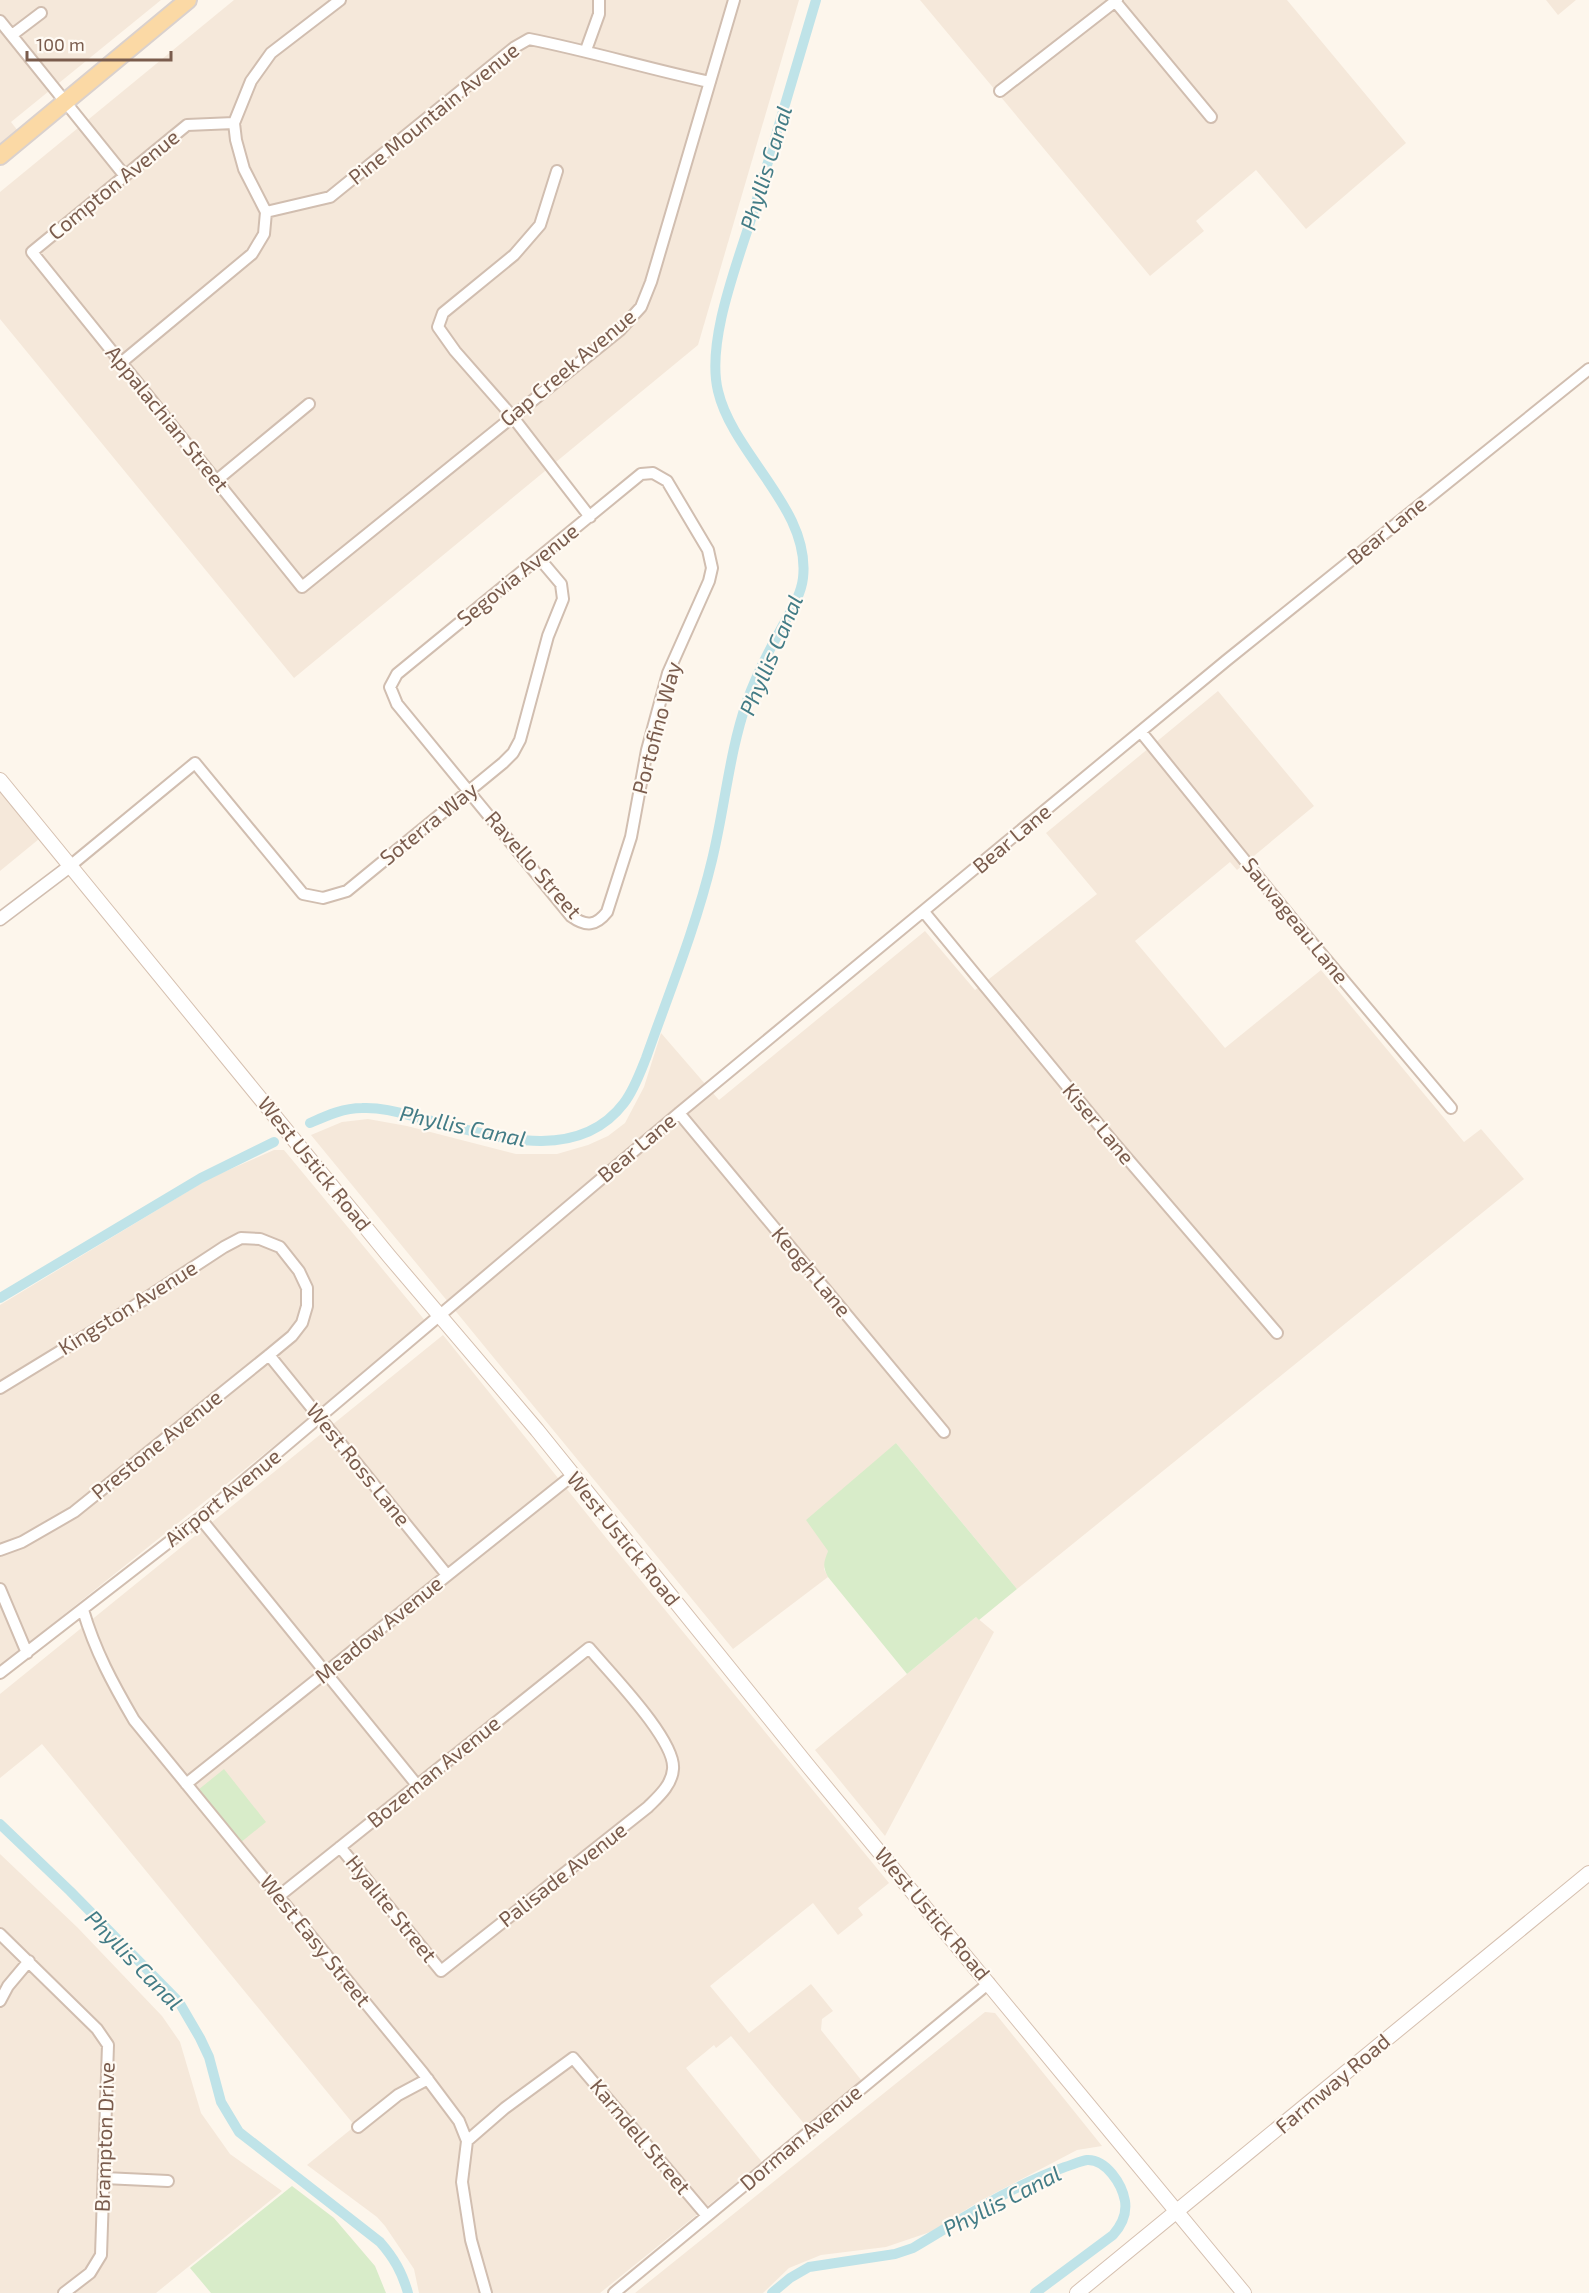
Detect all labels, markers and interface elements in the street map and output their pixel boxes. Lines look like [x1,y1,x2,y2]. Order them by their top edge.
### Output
scale bar [27,24,171,62]
text: 100 m [36,33,85,55]
street label: Pine Mountain Avenue [343,36,523,189]
water label: Phyllis Canal [734,102,797,233]
street label: Compton Avenue [43,123,184,244]
street label: Gap Creek Avenue [494,303,640,431]
street label: Appalachian Street [101,340,235,496]
street label: Bear Lane [1342,490,1431,569]
street label: Segovia Avenue [451,517,583,630]
water label: Phyllis Canal [733,590,808,719]
street label: Portofino Way [626,659,685,797]
street label: Soterra Way [374,776,482,870]
street label: Bear Lane [967,798,1055,878]
street label: Ravello Street [481,805,588,923]
street label: Sauvageau Lane [1238,852,1355,988]
street label: Kiser Lane [1058,1077,1140,1169]
street label: West Ustick Road [253,1091,377,1235]
water label: Phyllis Canal [397,1099,529,1152]
street label: Bear Lane [592,1107,680,1187]
street label: Keogh Lane [767,1221,857,1321]
street label: Kingston Avenue [53,1254,201,1359]
street label: Prestone Avenue [86,1384,226,1504]
street label: West Ross Lane [302,1398,416,1531]
street label: Airport Avenue [159,1443,285,1551]
street label: West Ustick Road [562,1466,686,1610]
street label: Meadow Avenue [309,1570,447,1688]
street label: Bozeman Avenue [362,1710,504,1832]
street label: Palisade Avenue [493,1816,631,1931]
street label: West Ustick Road [870,1841,996,1985]
street label: Hyalite Street [341,1850,443,1967]
street label: West Easy Street [256,1869,377,2011]
water label: Phyllis Canal [80,1904,189,2015]
street label: Farmway Road [1270,2028,1394,2138]
street label: Brampton Drive [88,2061,119,2212]
street label: Karndell Street [586,2073,697,2199]
street label: Dorman Avenue [734,2079,866,2195]
water label: Phyllis Canal [938,2159,1065,2242]

